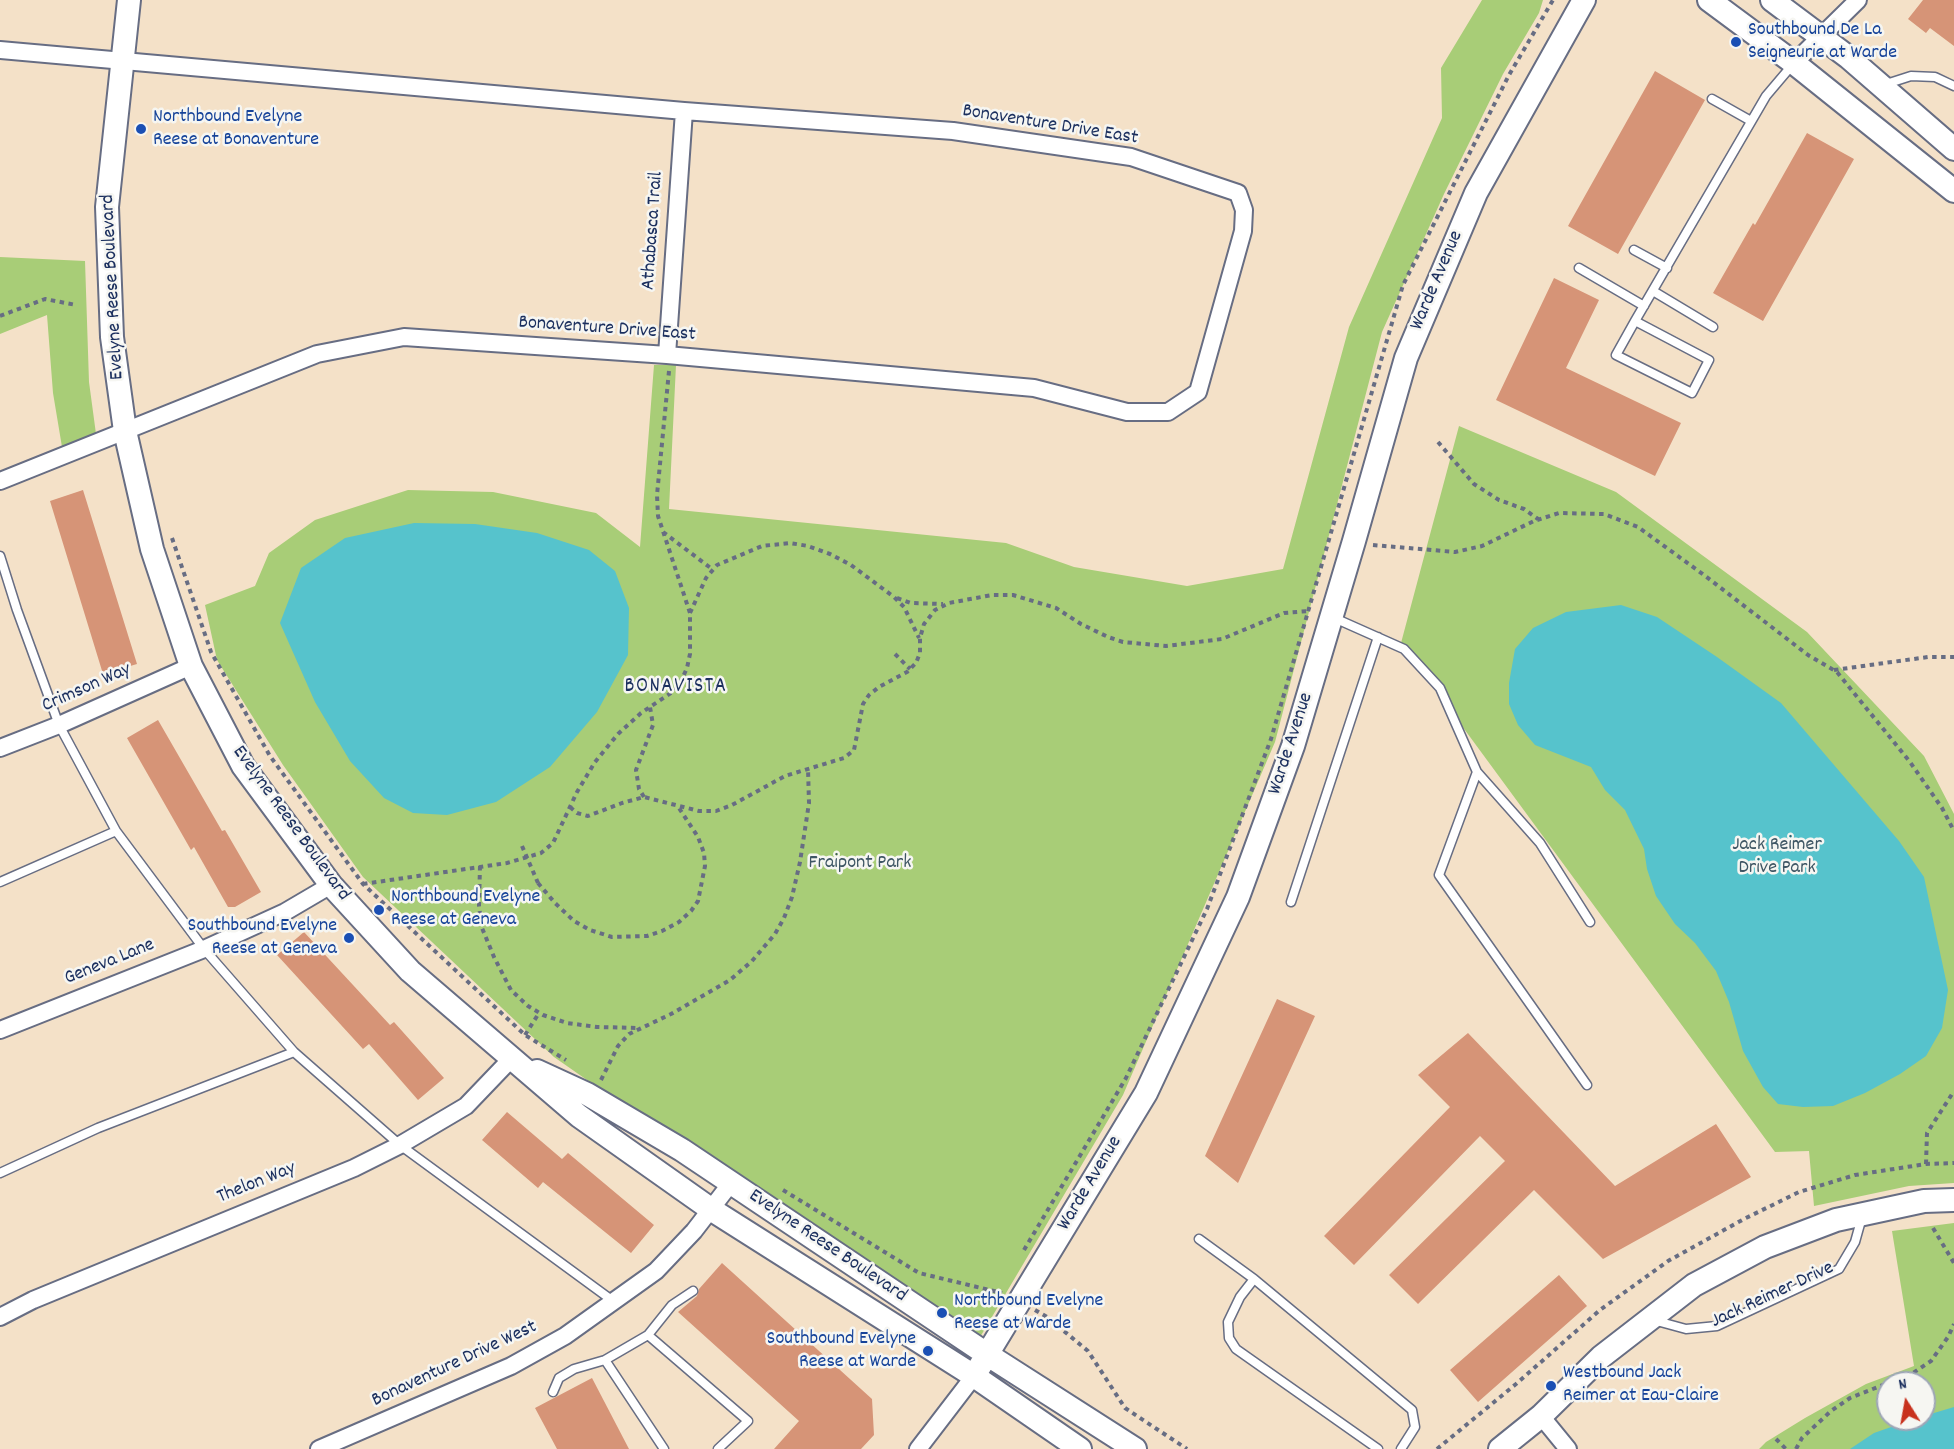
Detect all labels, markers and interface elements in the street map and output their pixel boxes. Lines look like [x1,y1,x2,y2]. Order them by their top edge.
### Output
place label: Southbound De La Seigneurie at Warde [1748,19,1897,66]
marker: Southbound De La Seigneurie at Warde [1729,35,1743,49]
street label: Bonaventure Drive East [960,100,1140,152]
place label: Northbound Evelyne Reese at Bonaventure [153,106,319,153]
marker: Northbound Evelyne Reese at Bonaventure [134,122,148,136]
street label: Athabasca Trail [638,171,670,291]
street label: Evelyne Reese Boulevard [97,194,131,380]
street label: Warde Avenue [1406,228,1470,334]
street label: Bonaventure Drive East [518,312,696,348]
street label: Crimson Way [39,659,135,719]
district label: BONAVISTA [624,675,728,701]
street label: Warde Avenue [1264,690,1320,798]
street label: Evelyne Reese Boulevard [226,742,354,906]
park label: Jack Reimer Drive Park [1732,834,1822,881]
park label: Fraipont Park [809,852,911,876]
place label: Northbound Evelyne Reese at Geneva [391,886,540,933]
marker: Northbound Evelyne Reese at Geneva [372,903,386,917]
place label: Southbound Evelyne Reese at Geneva [188,915,337,962]
marker: Southbound Evelyne Reese at Geneva [342,931,356,945]
street label: Geneva Lane [62,934,158,992]
street label: Warde Avenue [1053,1132,1129,1236]
street label: Thelon Way [214,1157,300,1211]
street label: Evelyne Reese Boulevard [743,1185,911,1309]
street label: Jack Reimer Drive [1708,1257,1838,1335]
place label: Northbound Evelyne Reese at Warde [954,1290,1103,1337]
marker: Northbound Evelyne Reese at Warde [935,1306,949,1320]
street label: Bonaventure Drive West [369,1316,541,1414]
place label: Southbound Evelyne Reese at Warde [767,1328,916,1375]
marker: Southbound Evelyne Reese at Warde [921,1344,935,1358]
place label: Westbound Jack Reimer at Eau-Claire [1563,1362,1719,1409]
north arrow [1876,1371,1936,1431]
text: N [1897,1373,1909,1397]
marker: Westbound Jack Reimer at Eau-Claire [1544,1379,1558,1393]

